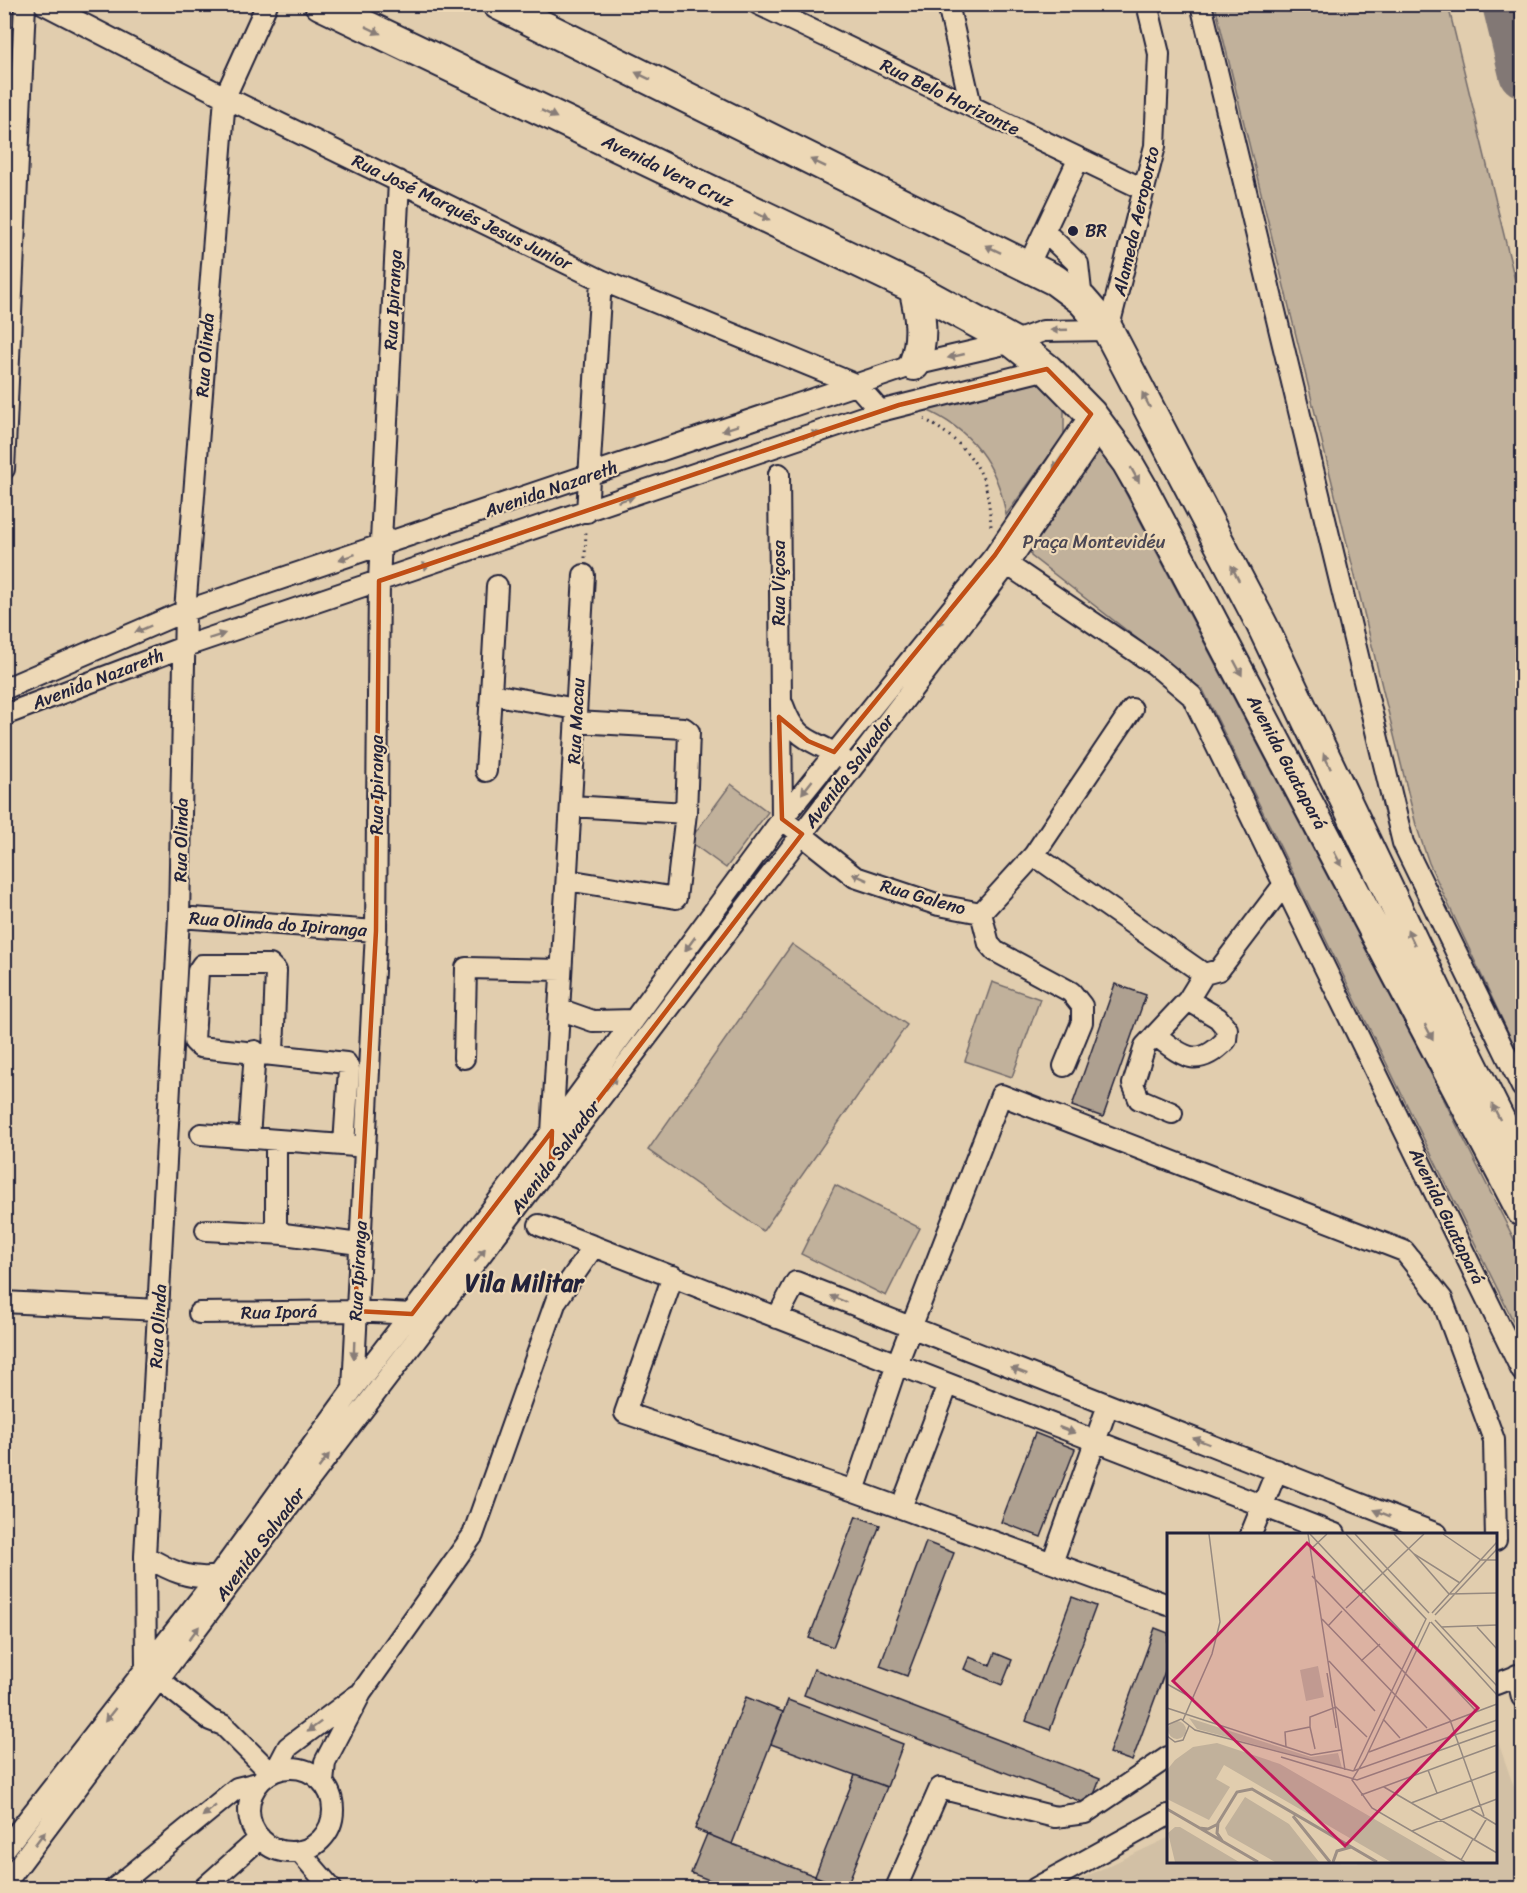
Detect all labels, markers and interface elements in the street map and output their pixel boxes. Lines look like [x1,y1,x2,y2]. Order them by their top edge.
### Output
one-way arrow [364,25,381,34]
street label: Rua Belo Horizonte [875,49,1025,145]
one-way arrow [635,72,652,81]
one-way arrow [540,109,557,118]
street label: Avenida Vera Cruz [596,125,740,217]
street label: Alameda Aeroporto [1103,143,1169,300]
street label: Rua José Marquês Jesus Junior [346,145,579,280]
one-way arrow [810,158,827,167]
one-way arrow [754,211,771,220]
place label: BR [1085,215,1107,247]
marker: BR [1066,224,1080,238]
one-way arrow [984,245,1002,255]
street label: Rua Ipiranga [374,248,412,351]
street label: Rua Olinda [186,312,224,398]
one-way arrow [1050,326,1069,335]
one-way arrow [947,351,965,361]
one-way arrow [1141,392,1150,409]
one-way arrow [721,423,739,433]
one-way arrow [802,430,820,440]
street label: Avenida Nazareth [479,451,622,527]
one-way arrow [1052,454,1064,470]
one-way arrow [1130,467,1140,484]
one-way arrow [617,493,635,503]
park label: Praça Montevidéu [1023,526,1166,558]
street label: Rua Viçosa [763,539,795,626]
one-way arrow [338,553,356,562]
one-way arrow [413,562,431,572]
one-way arrow [1230,565,1240,582]
one-way arrow [936,611,949,627]
one-way arrow [134,625,152,634]
one-way arrow [208,630,226,640]
street label: Avenida Nazareth [26,639,169,719]
one-way arrow [1233,660,1243,677]
street label: Rua Macau [558,677,594,765]
street label: Avenida Guatapará [1237,688,1336,835]
street label: Avenida Salvador [795,706,904,836]
street label: Rua Ipiranga [361,734,393,835]
one-way arrow [1322,753,1331,770]
one-way arrow [801,780,813,795]
street label: Rua Olinda [164,798,198,882]
one-way arrow [1333,851,1343,868]
street label: Rua Galeno [876,870,970,924]
one-way arrow [850,872,868,882]
street label: Rua Olinda do Ipiranga [188,902,369,946]
one-way arrow [1406,929,1415,946]
one-way arrow [684,935,696,951]
one-way arrow [1424,1024,1434,1041]
one-way arrow [605,1076,617,1092]
street label: Avenida Salvador [501,1092,610,1222]
one-way arrow [1491,1104,1501,1121]
street label: Avenida Guatapará [1400,1141,1494,1290]
street label: Rua Ipiranga [339,1219,377,1322]
one-way arrow [474,1248,486,1264]
district label: Vila Militar [465,1262,585,1304]
street label: Rua Olinda [140,1283,176,1369]
one-way arrow [829,1294,847,1303]
street label: Rua Iporá [241,1295,317,1329]
one-way arrow [349,1340,359,1359]
one-way arrow [1010,1366,1028,1375]
one-way arrow [1058,1426,1076,1436]
one-way arrow [1192,1436,1210,1445]
one-way arrow [318,1453,330,1469]
street label: Avenida Salvador [206,1479,315,1609]
one-way arrow [1373,1508,1391,1518]
inset map [1167,1533,1497,1863]
one-way arrow [187,1625,199,1640]
one-way arrow [104,1708,116,1723]
one-way arrow [307,1721,322,1733]
one-way arrow [201,1805,217,1818]
one-way arrow [33,1831,45,1846]

